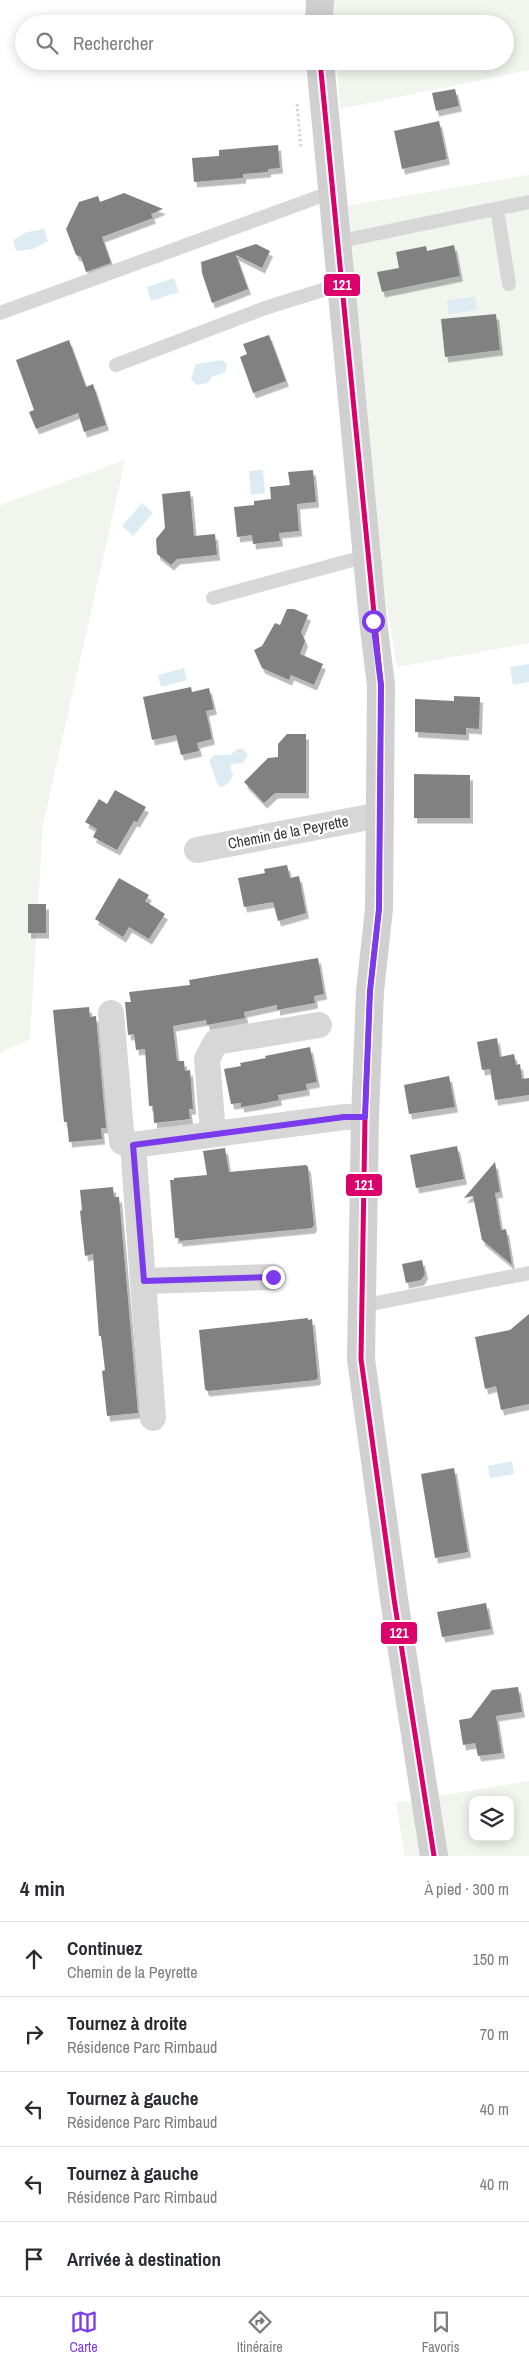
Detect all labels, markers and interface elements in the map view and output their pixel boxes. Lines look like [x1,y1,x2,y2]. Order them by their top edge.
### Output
search box [15,15,514,70]
icon: search [33,29,61,57]
text: Rechercher [73,30,154,56]
line badge: 121 [323,273,361,297]
text: 121 [332,276,352,294]
route start [362,610,385,633]
street label: Chemin de la Peyrette [226,810,350,854]
line badge: 121 [345,1173,383,1197]
text: 121 [354,1176,374,1194]
route end [262,1266,285,1289]
line badge: 121 [380,1621,418,1645]
text: 121 [389,1624,409,1642]
map controls [469,1796,514,1841]
button: layers [469,1796,514,1841]
text: 4 min [20,1874,65,1903]
text: À pied · 300 m [424,1878,509,1900]
text: Continuez [67,1935,142,1961]
icon: ahead [20,1945,48,1973]
text: 150 m [473,1948,509,1970]
text: Chemin de la Peyrette [67,1961,198,1983]
text: Tournez à droite [67,2010,187,2036]
icon: right [20,2020,48,2048]
text: 70 m [480,2023,509,2045]
text: Résidence Parc Rimbaud [67,2036,217,2058]
text: Tournez à gauche [67,2085,198,2111]
icon: left [20,2095,48,2123]
text: 40 m [480,2098,509,2120]
text: Résidence Parc Rimbaud [67,2111,217,2133]
text: Tournez à gauche [67,2160,198,2186]
icon: left [20,2170,48,2198]
text: 40 m [480,2173,509,2195]
text: Résidence Parc Rimbaud [67,2186,217,2208]
icon: arrive [20,2245,48,2273]
text: Arrivée à destination [67,2246,221,2272]
tab: Carte [70,2308,98,2356]
tab: Itinéraire [237,2308,283,2356]
tab: Favoris [422,2308,459,2356]

